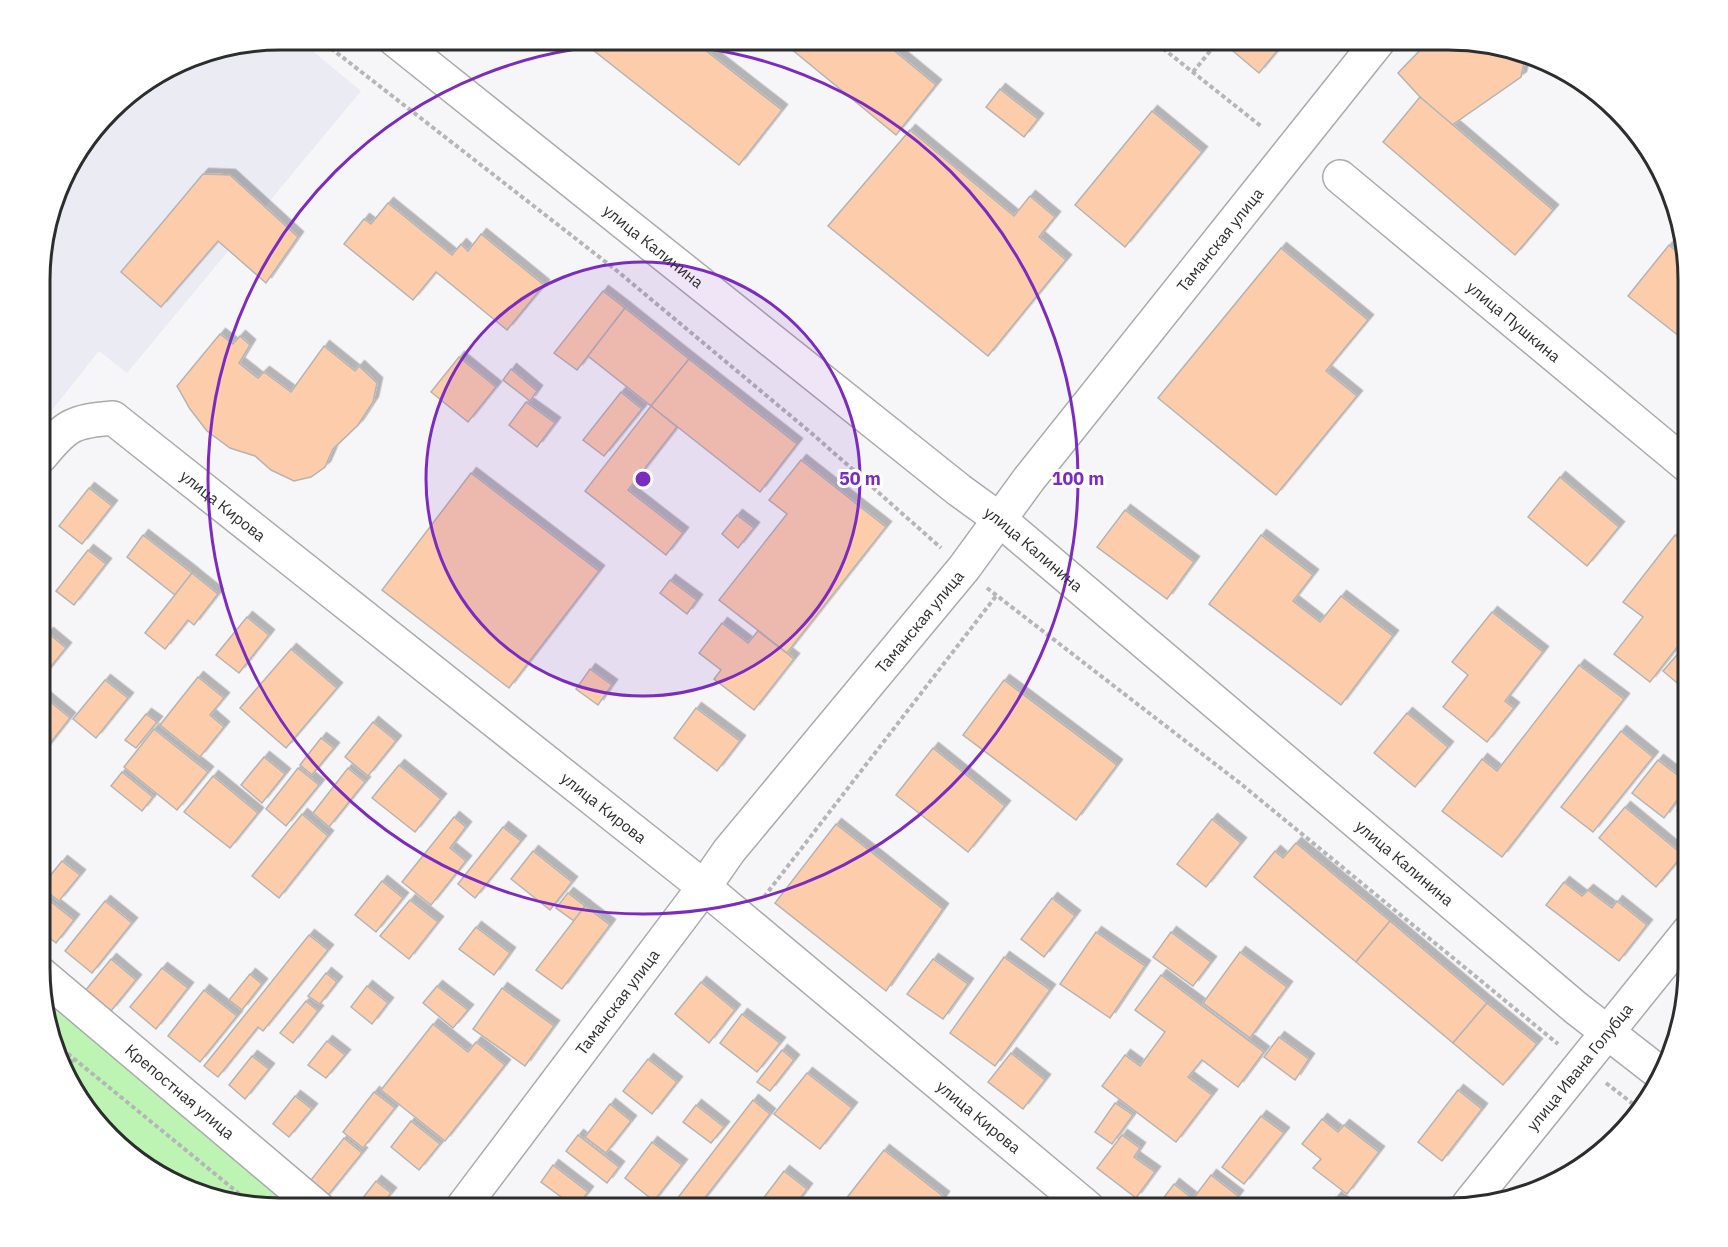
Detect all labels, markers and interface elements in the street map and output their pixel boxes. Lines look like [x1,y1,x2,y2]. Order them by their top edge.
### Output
street label: Таманская улица [1172,183,1268,296]
street label: улица Калинина [599,200,708,292]
street label: улица Пушкина [1463,277,1565,367]
street label: улица Кирова [176,465,270,546]
text: 50 m [839,467,881,490]
text: 100 m [1052,467,1104,490]
centre of rings [633,469,653,489]
street label: улица Калинина [980,502,1087,596]
street label: Таманская улица [871,566,968,677]
street label: улица Кирова [557,767,651,848]
street label: улица Калинина [1351,815,1458,910]
street label: Таманская улица [571,945,664,1059]
street label: улица Ивана Голубца [1522,999,1637,1135]
street label: Крепостная улица [121,1040,239,1144]
street label: улица Кирова [933,1076,1025,1158]

